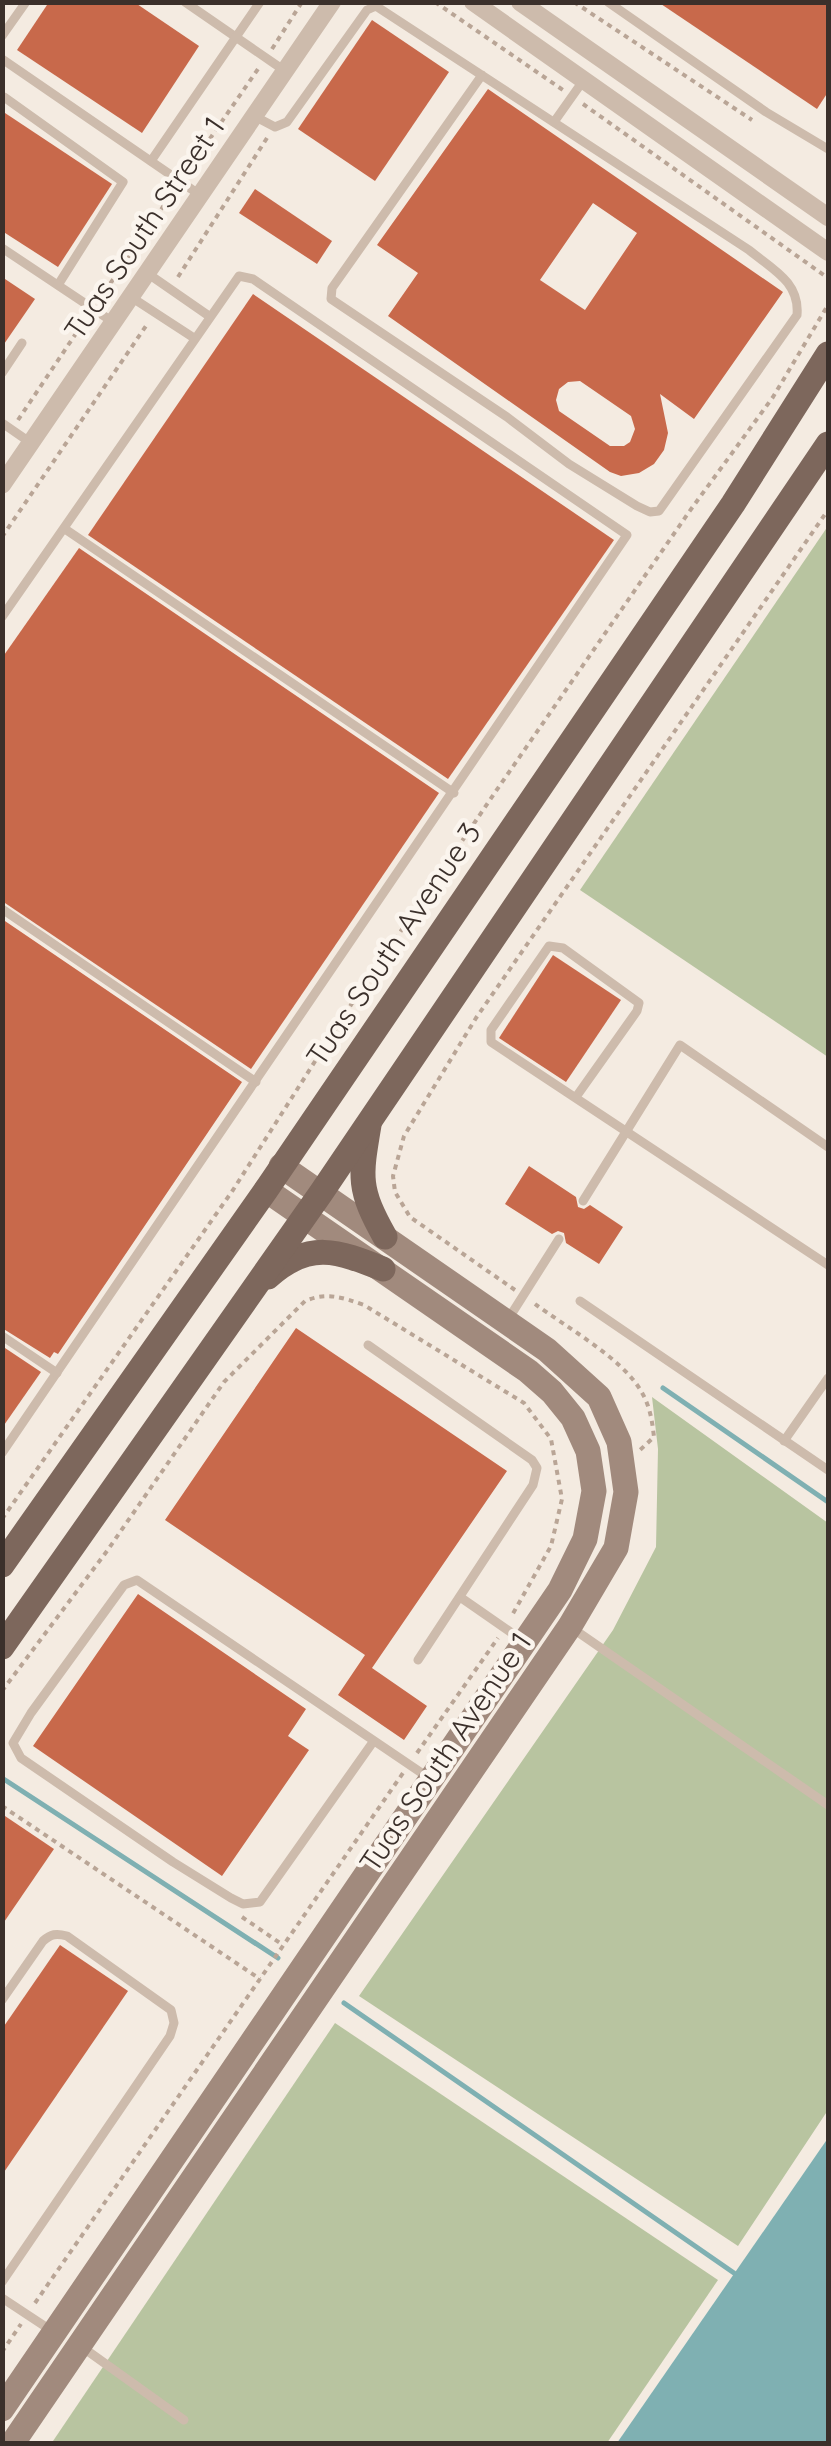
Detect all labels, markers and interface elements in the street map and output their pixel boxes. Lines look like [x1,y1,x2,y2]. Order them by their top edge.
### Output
street label: Tuas South Street 1 [55,109,233,347]
street label: Tuas South Avenue 3 [297,815,489,1073]
street label: Tuas South Avenue 1 [351,1625,539,1879]

